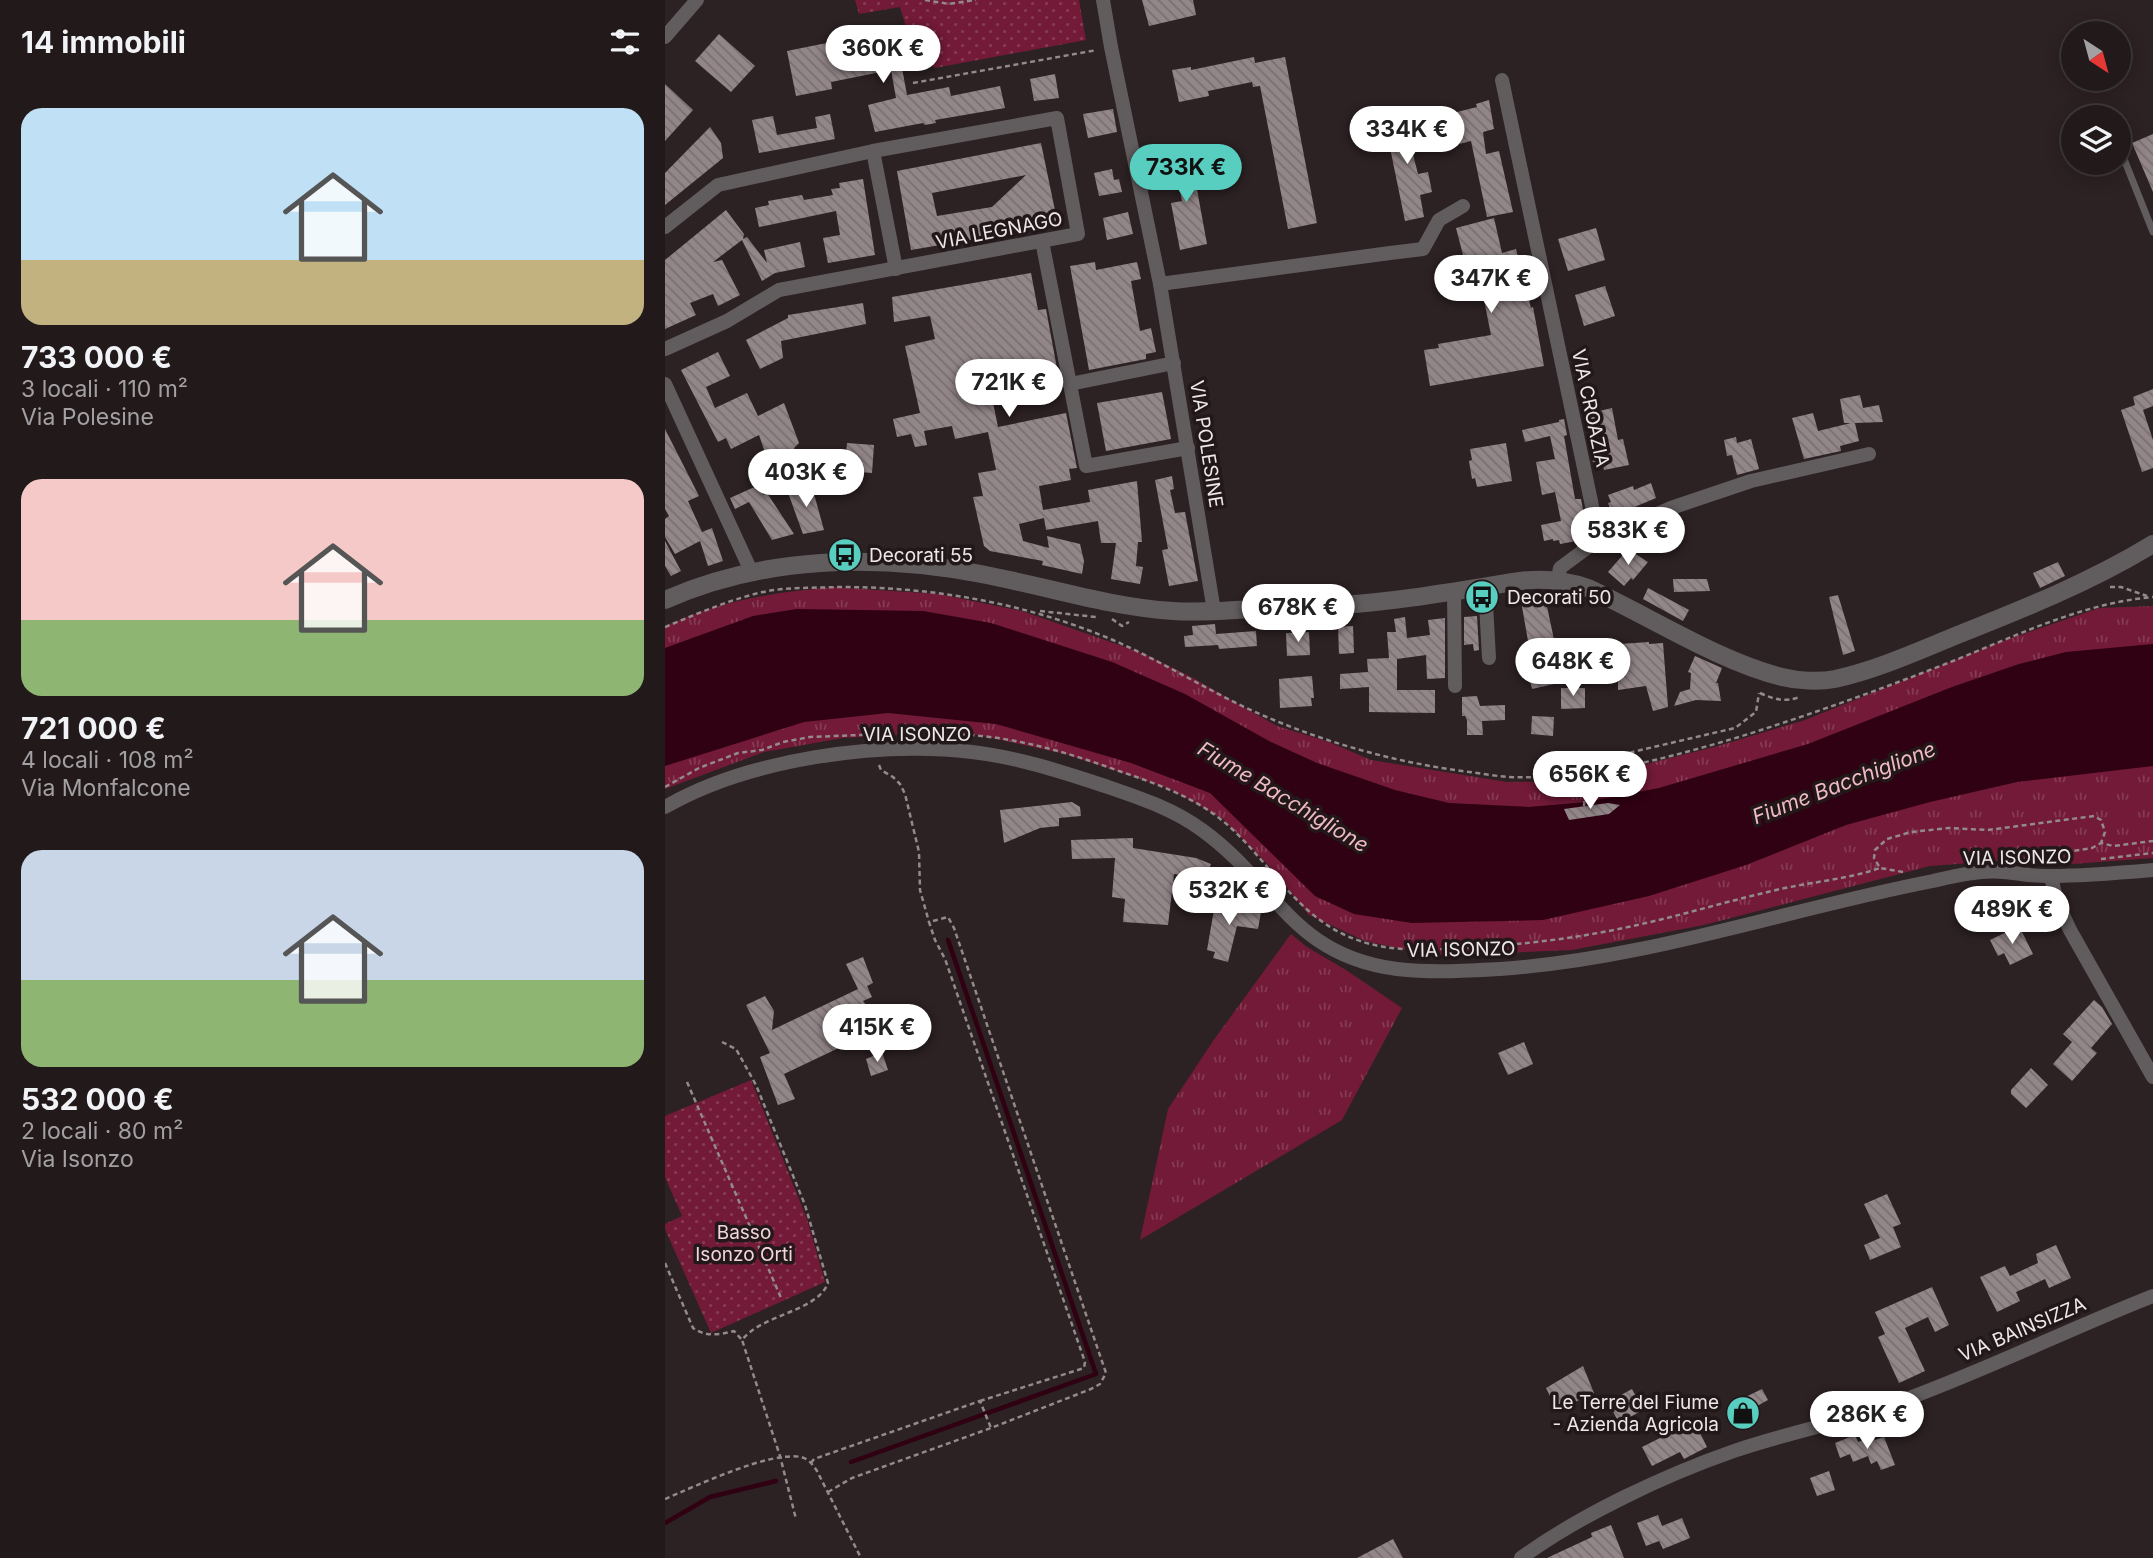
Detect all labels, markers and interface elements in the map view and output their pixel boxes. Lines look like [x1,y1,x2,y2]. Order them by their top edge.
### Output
north arrow [2061,21,2131,91]
map controls [2061,21,2131,175]
icon: filters [606,23,644,61]
text: 14 immobili [21,24,186,60]
pin: 360K € [826,25,940,85]
text: 360K € [841,34,925,62]
button: layers [2061,105,2131,175]
pin: 334K € [1350,106,1464,166]
text: 334K € [1366,115,1448,143]
pin: 733K € [1129,144,1243,204]
text: 733K € [1146,153,1226,181]
icon: home [270,154,396,280]
street label: VIA LEGNAGO [934,207,1064,254]
pin: 347K € [1434,256,1548,315]
text: 347K € [1450,264,1532,292]
text: 733 000 € [21,339,172,375]
street label: VIA CROAZIA [1567,347,1614,469]
pin: 721K € [952,360,1066,419]
text: 721K € [971,368,1047,396]
text: 3 locali · 110 m² [21,375,188,403]
street label: VIA POLESINE [1185,379,1228,509]
text: Via Polesine [21,403,154,431]
pin: 403K € [749,449,863,509]
text: 403K € [764,458,848,486]
pin: 583K € [1571,508,1685,567]
text: 583K € [1587,516,1669,544]
icon: home [270,525,396,651]
bus stop icon: Decorati 55 [826,536,864,574]
place label: Decorati 55 [869,544,973,567]
bus stop icon: Decorati 50 [1463,578,1501,616]
pin: 678K € [1241,584,1355,644]
place label: Decorati 50 [1507,586,1612,609]
text: 678K € [1258,593,1338,621]
pin: 648K € [1516,638,1630,698]
text: 648K € [1531,647,1615,675]
text: 721 000 € [21,710,166,746]
street label: VIA ISONZO [863,723,971,746]
water label: Fiume Bacchiglione [1193,736,1373,857]
water label: Fiume Bacchiglione [1748,736,1939,829]
text: 4 locali · 108 m² [21,746,194,774]
pin: 656K € [1533,752,1647,811]
text: 656K € [1549,760,1631,788]
text: Via Monfalcone [21,774,191,802]
street label: VIA ISONZO [1962,845,2072,870]
pin: 532K € [1172,867,1286,927]
text: 532K € [1188,876,1270,904]
pin: 489K € [1955,886,2069,946]
text: 489K € [1970,895,2054,923]
icon: home [270,896,396,1022]
street label: VIA ISONZO [1406,937,1516,962]
pin: 415K € [820,1004,934,1064]
text: 415K € [838,1013,916,1041]
text: 532 000 € [21,1081,174,1117]
text: 2 locali · 80 m² [21,1117,183,1145]
text: Via Isonzo [21,1145,134,1173]
park label: Basso Isonzo Orti [695,1221,793,1266]
street label: VIA BAINSIZZA [1955,1292,2089,1367]
place label: Le Terre del Fiume - Azienda Agricola [1552,1391,1719,1436]
pin: 286K € [1810,1392,1924,1451]
shop icon: Le Terre del Fiume - Azienda Agricola [1724,1394,1762,1432]
text: 286K € [1826,1400,1908,1428]

